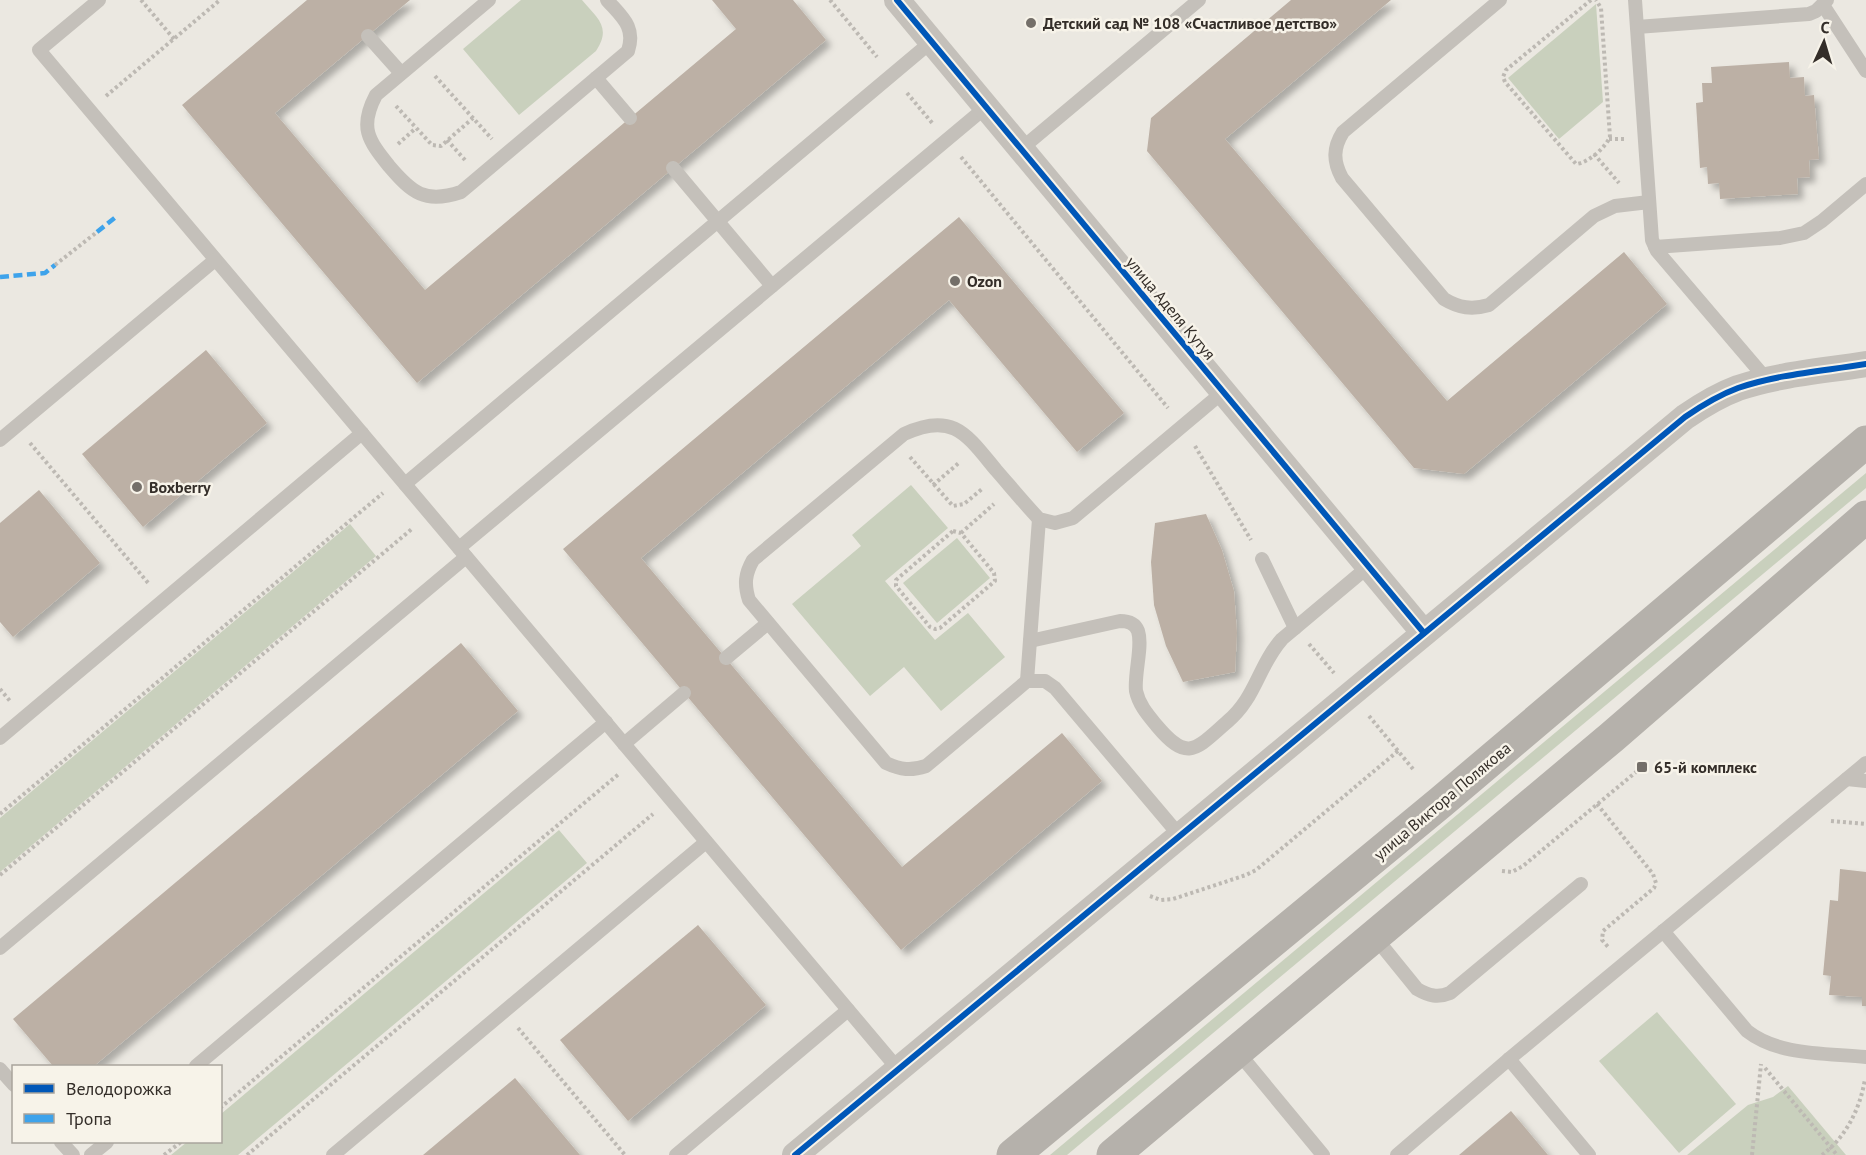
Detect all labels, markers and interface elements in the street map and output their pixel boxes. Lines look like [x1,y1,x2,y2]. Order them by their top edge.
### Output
north arrow [1794,12,1854,72]
place label: Детский сад № 108 «Счастливое детство» [1043,13,1337,33]
marker: Детский сад № 108 «Счастливое детство» [1024,16,1038,30]
text: С [1820,17,1830,37]
street label: улица Аделя Кутуя [1122,252,1220,364]
place label: Ozon [967,271,1002,291]
marker: Ozon [948,274,962,288]
place label: Boxberry [149,477,211,497]
marker: Boxberry [130,480,144,494]
street label: улица Виктора Полякова [1369,738,1515,864]
place label: 65-й комплекс [1654,757,1757,777]
marker: 65-й комплекс [1635,760,1649,774]
legend [12,1065,222,1143]
text: Велодорожка [66,1077,172,1100]
text: Тропа [66,1107,112,1130]

